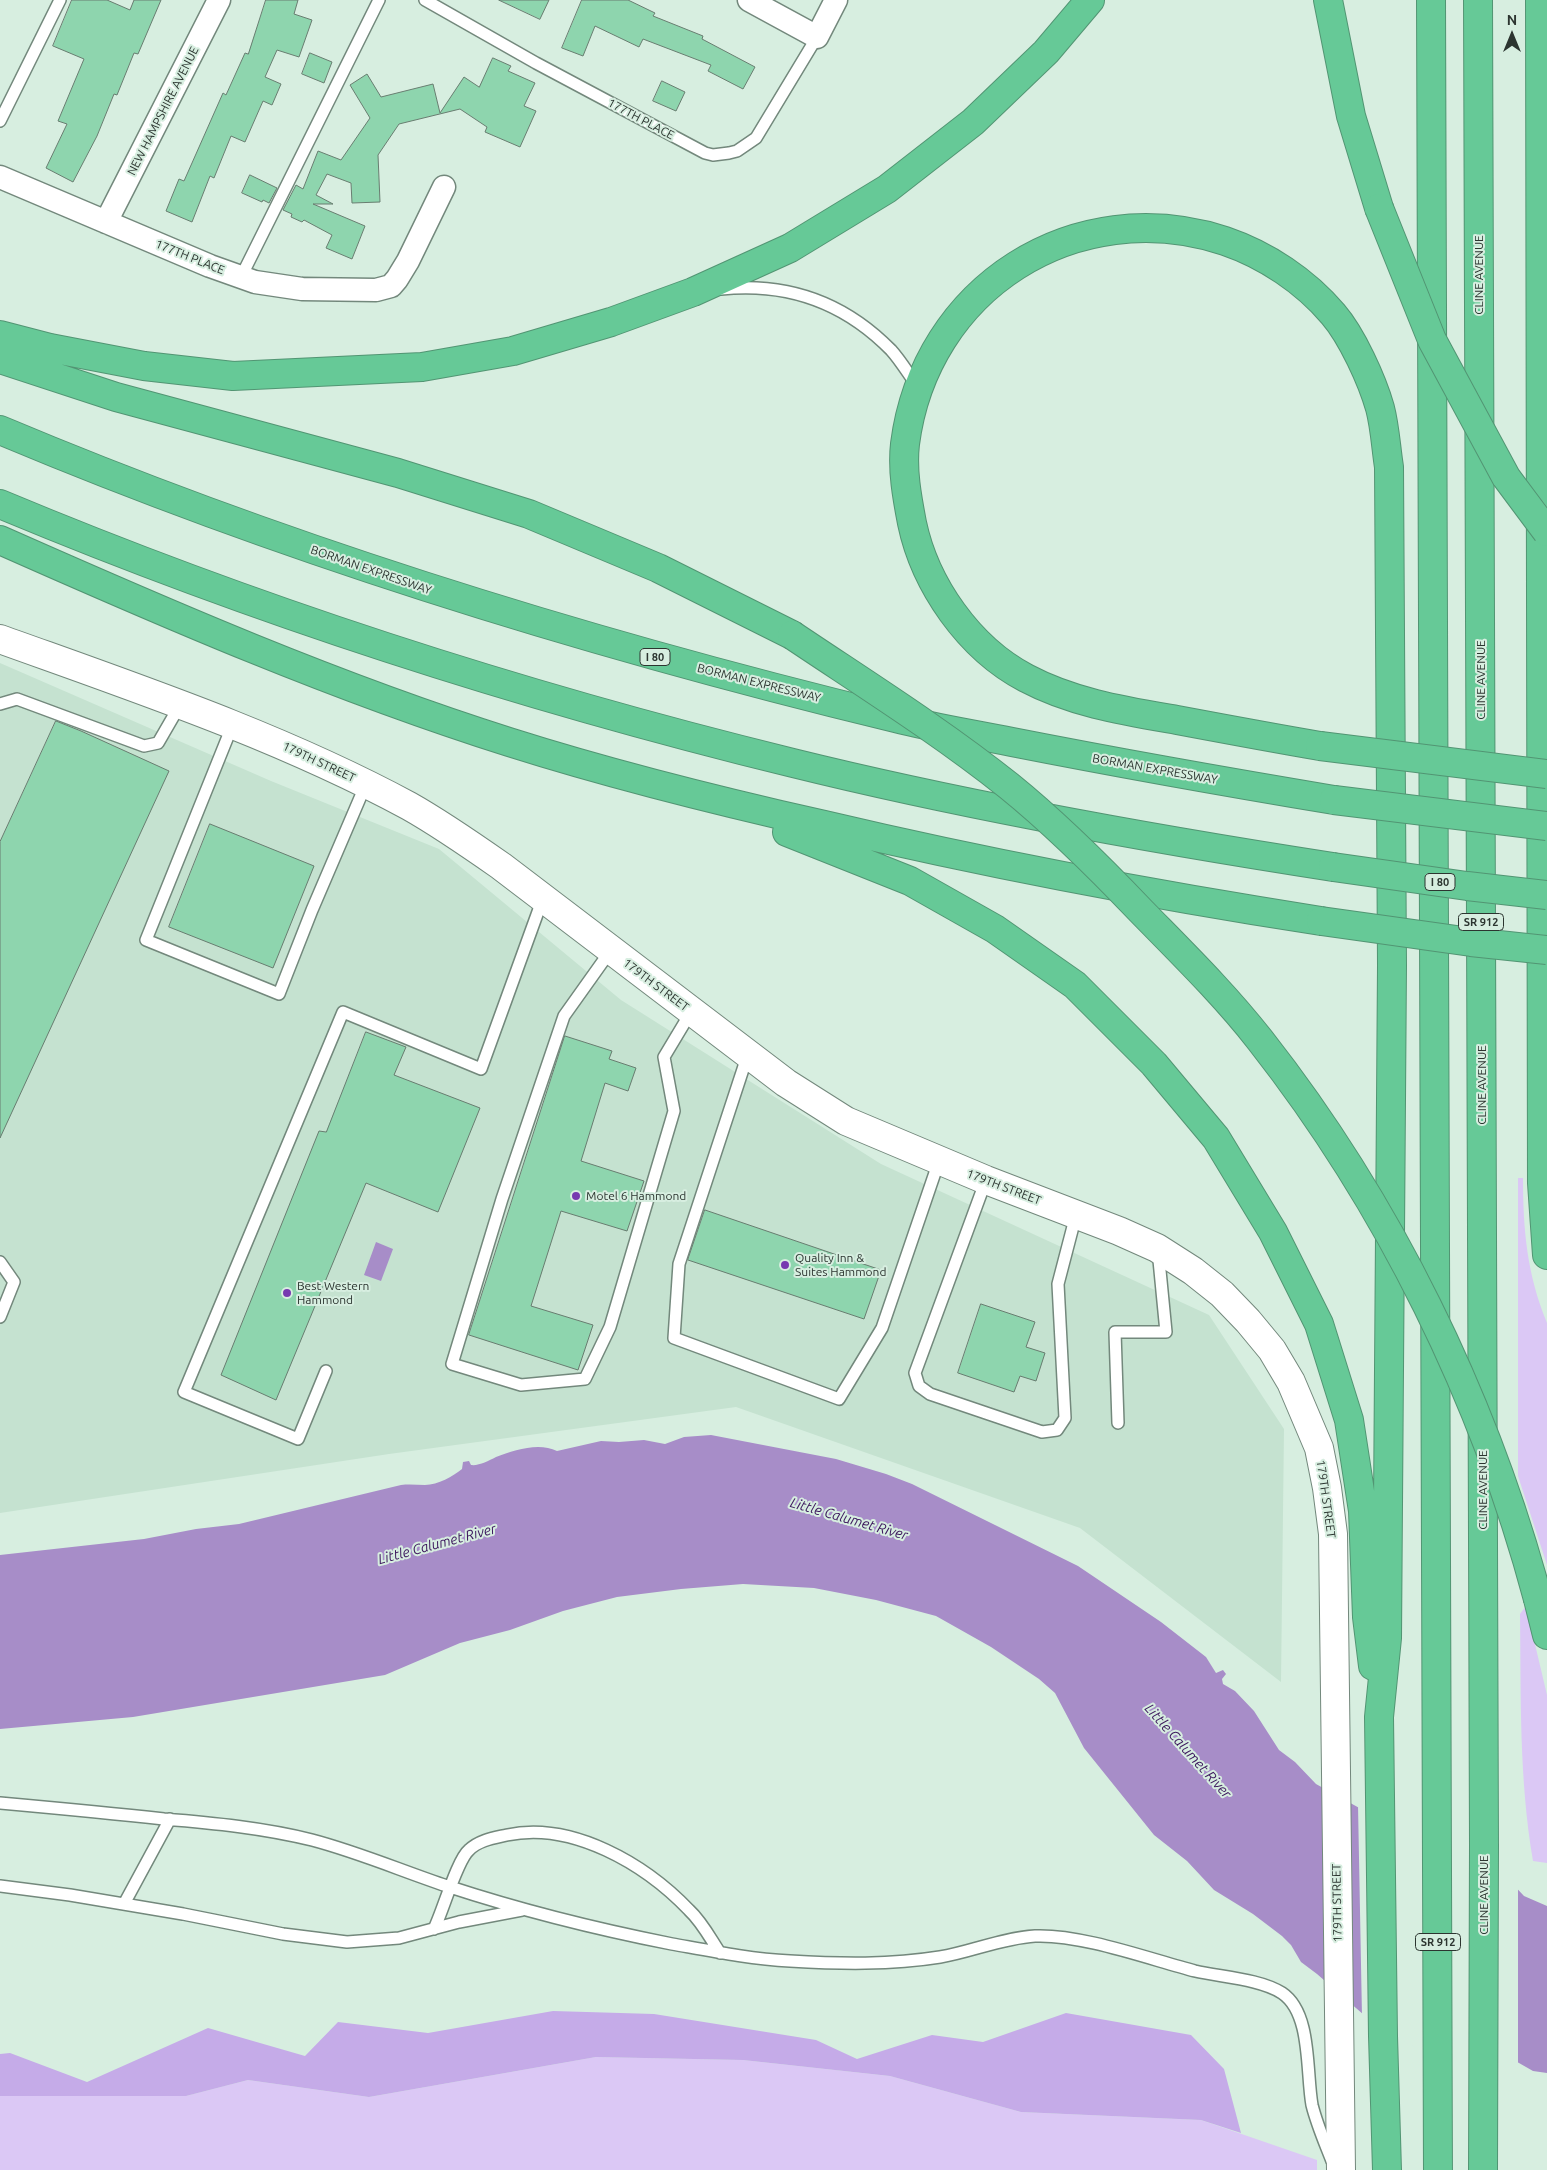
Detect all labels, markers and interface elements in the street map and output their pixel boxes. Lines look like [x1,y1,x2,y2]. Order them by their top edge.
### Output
north arrow [1487,10,1537,60]
text: N [1507,12,1517,28]
street label: NEW HAMPSHIRE AVENUE [124,44,202,178]
street label: 177TH PLACE [605,95,677,143]
street label: CLINE AVENUE [1472,235,1486,315]
street label: 177TH PLACE [153,237,227,277]
street label: BORMAN EXPRESSWAY [309,543,433,597]
street label: CLINE AVENUE [1474,640,1488,720]
road number: I 80 [640,649,670,666]
street label: BORMAN EXPRESSWAY [696,661,822,705]
street label: 179TH STREET [280,739,358,785]
street label: BORMAN EXPRESSWAY [1091,751,1219,787]
road number: I 80 [1425,874,1455,890]
road number: SR 912 [1458,914,1504,930]
street label: 179TH STREET [620,956,692,1014]
street label: CLINE AVENUE [1475,1045,1489,1125]
street label: 179TH STREET [965,1166,1043,1208]
place label: Motel 6 Hammond [586,1189,686,1203]
marker: Motel 6 Hammond [570,1190,582,1202]
place label: Quality Inn & Suites Hammond [795,1251,886,1279]
marker: Quality Inn & Suites Hammond [779,1259,791,1271]
place label: Best Western Hammond [297,1279,369,1307]
marker: Best Western Hammond [281,1287,293,1299]
street label: CLINE AVENUE [1476,1450,1490,1530]
street label: 179TH STREET [1313,1459,1339,1539]
water label: Little Calumet River [788,1494,910,1544]
water label: Little Calumet River [376,1520,498,1568]
water label: Little Calumet River [1141,1700,1235,1802]
street label: CLINE AVENUE [1477,1855,1491,1935]
street label: 179TH STREET [1329,1864,1345,1942]
road number: SR 912 [1416,1934,1460,1950]

